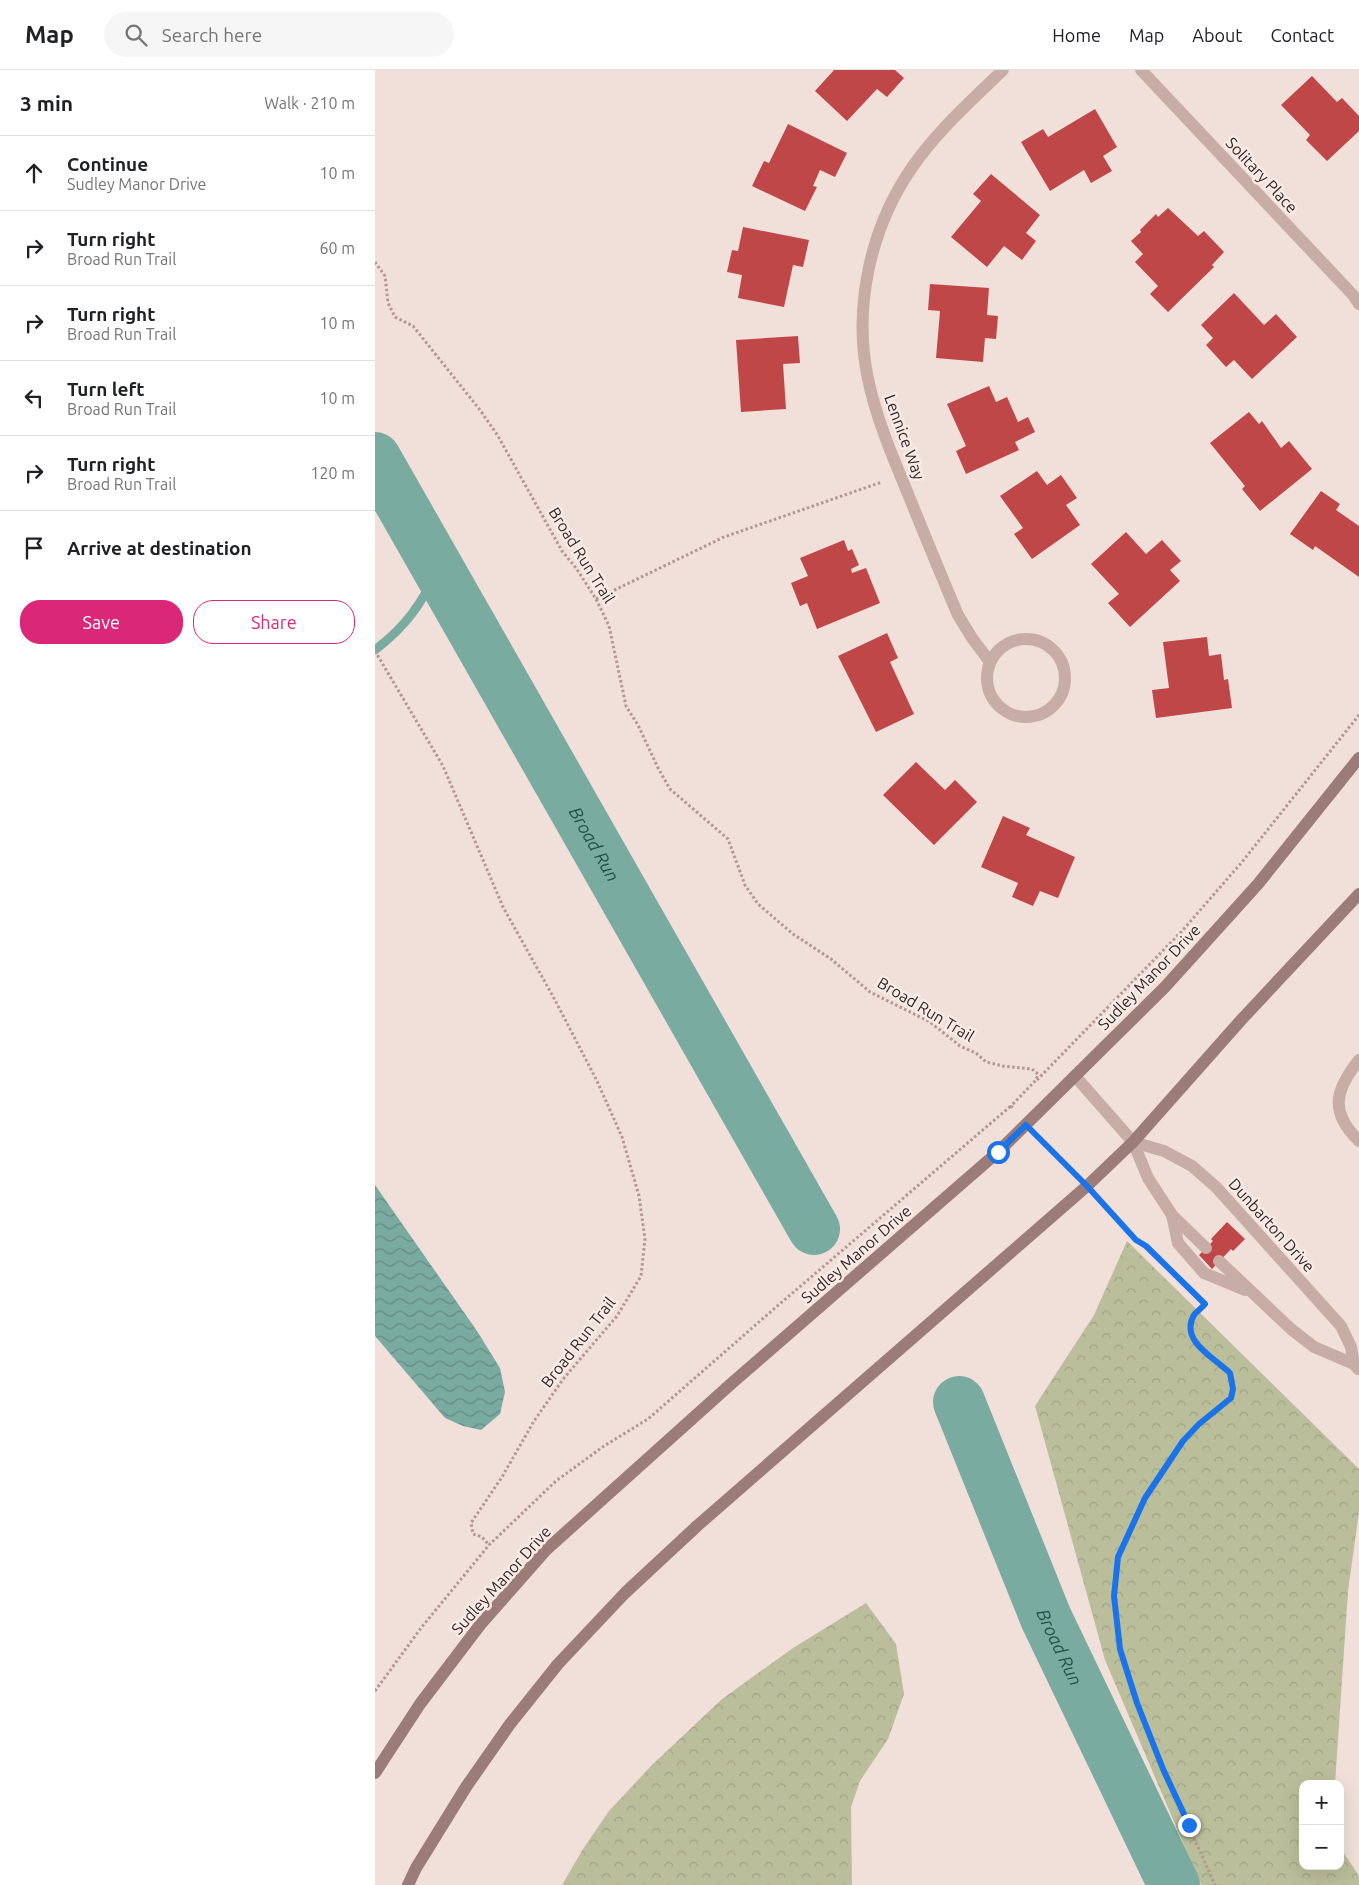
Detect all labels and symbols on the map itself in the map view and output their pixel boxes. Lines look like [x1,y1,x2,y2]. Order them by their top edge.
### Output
street label: Solitary Place [1223,134,1301,216]
street label: Lennice Way [881,392,929,482]
street label: Broad Run Trail [545,504,619,606]
water label: Broad Run [566,803,624,885]
street label: Sudley Manor Drive [1094,921,1204,1033]
street label: Broad Run Trail [874,973,978,1045]
route start [987,1141,1010,1164]
street label: Dunbarton Drive [1225,1175,1319,1275]
street label: Sudley Manor Drive [797,1201,915,1307]
street label: Broad Run Trail [537,1293,619,1391]
street label: Sudley Manor Drive [448,1522,554,1638]
water label: Broad Run [1033,1606,1087,1688]
route end [1178,1814,1201,1837]

